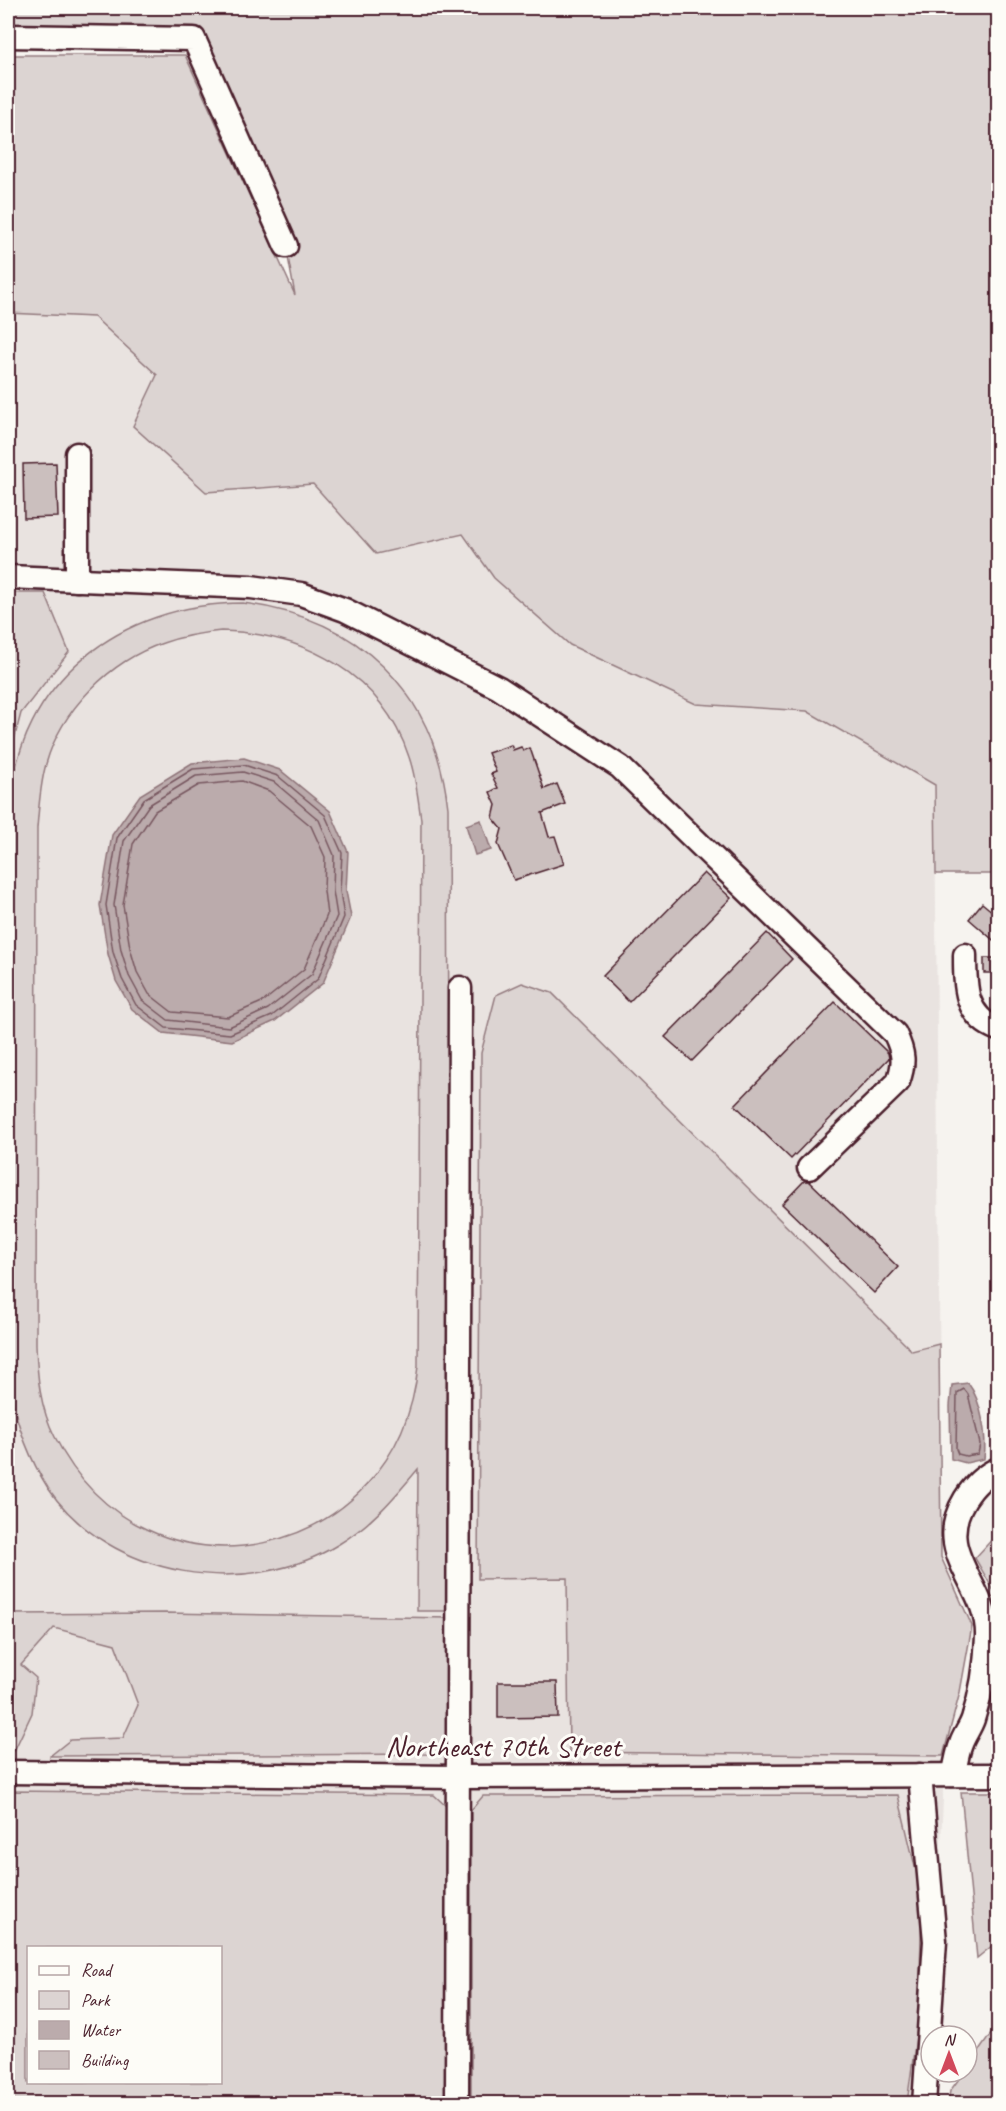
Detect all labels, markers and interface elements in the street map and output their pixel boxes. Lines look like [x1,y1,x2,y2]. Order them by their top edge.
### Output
street label: Northeast 70th Street [386,1727,624,1765]
legend [27,1946,222,2084]
text: Road [81,1959,114,1981]
text: Park [81,1989,111,2011]
text: Water [81,2019,122,2041]
north arrow [919,2024,979,2084]
text: N [944,2030,957,2050]
text: Building [81,2049,130,2071]

